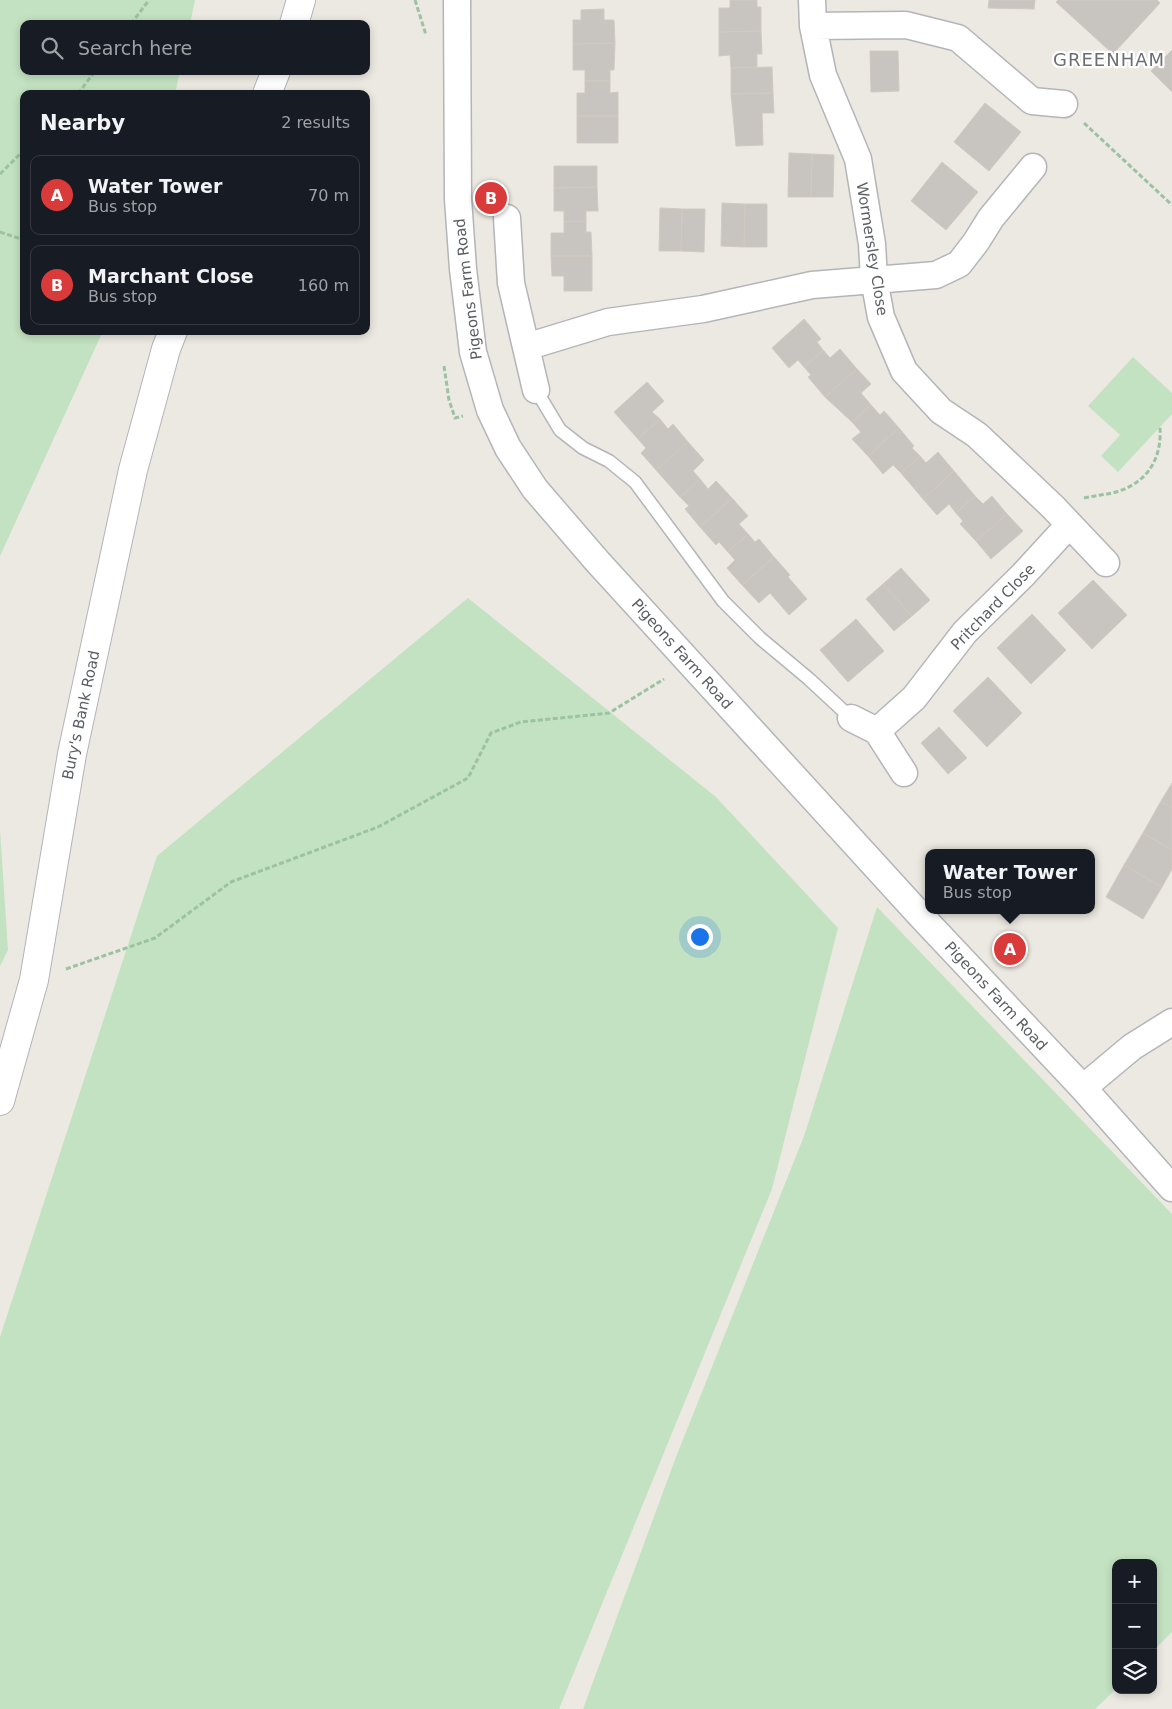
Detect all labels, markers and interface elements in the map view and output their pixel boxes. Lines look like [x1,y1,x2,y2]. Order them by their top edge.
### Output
search box [20,20,370,75]
icon: search [38,34,66,62]
text: Search here [78,37,192,59]
district label: GREENHAM [1053,49,1165,70]
text: Nearby [40,111,125,135]
text: 2 results [281,113,350,132]
text: Water Tower [88,175,222,197]
pin: B [475,179,507,217]
street label: Wormersley Close [853,181,891,317]
text: A [51,186,63,205]
text: 70 m [308,186,349,205]
text: Bus stop [88,197,157,216]
street label: Pigeons Farm Road [450,217,486,361]
text: Marchant Close [88,265,254,287]
text: B [51,276,63,295]
text: 160 m [298,276,349,295]
text: Bus stop [88,287,157,306]
street label: Pritchard Close [947,560,1039,654]
street label: Pigeons Farm Road [628,595,736,713]
street label: Bury's Bank Road [59,649,103,781]
popup [925,849,1095,914]
text: Water Tower [943,861,1077,883]
text: Bus stop [943,883,1012,902]
your location [687,924,713,950]
pin: A [994,930,1026,968]
street label: Pigeons Farm Road [941,938,1051,1054]
map controls [1112,1559,1157,1694]
button: + [1112,1559,1157,1604]
button: − [1112,1604,1157,1649]
button: layers [1112,1649,1157,1694]

